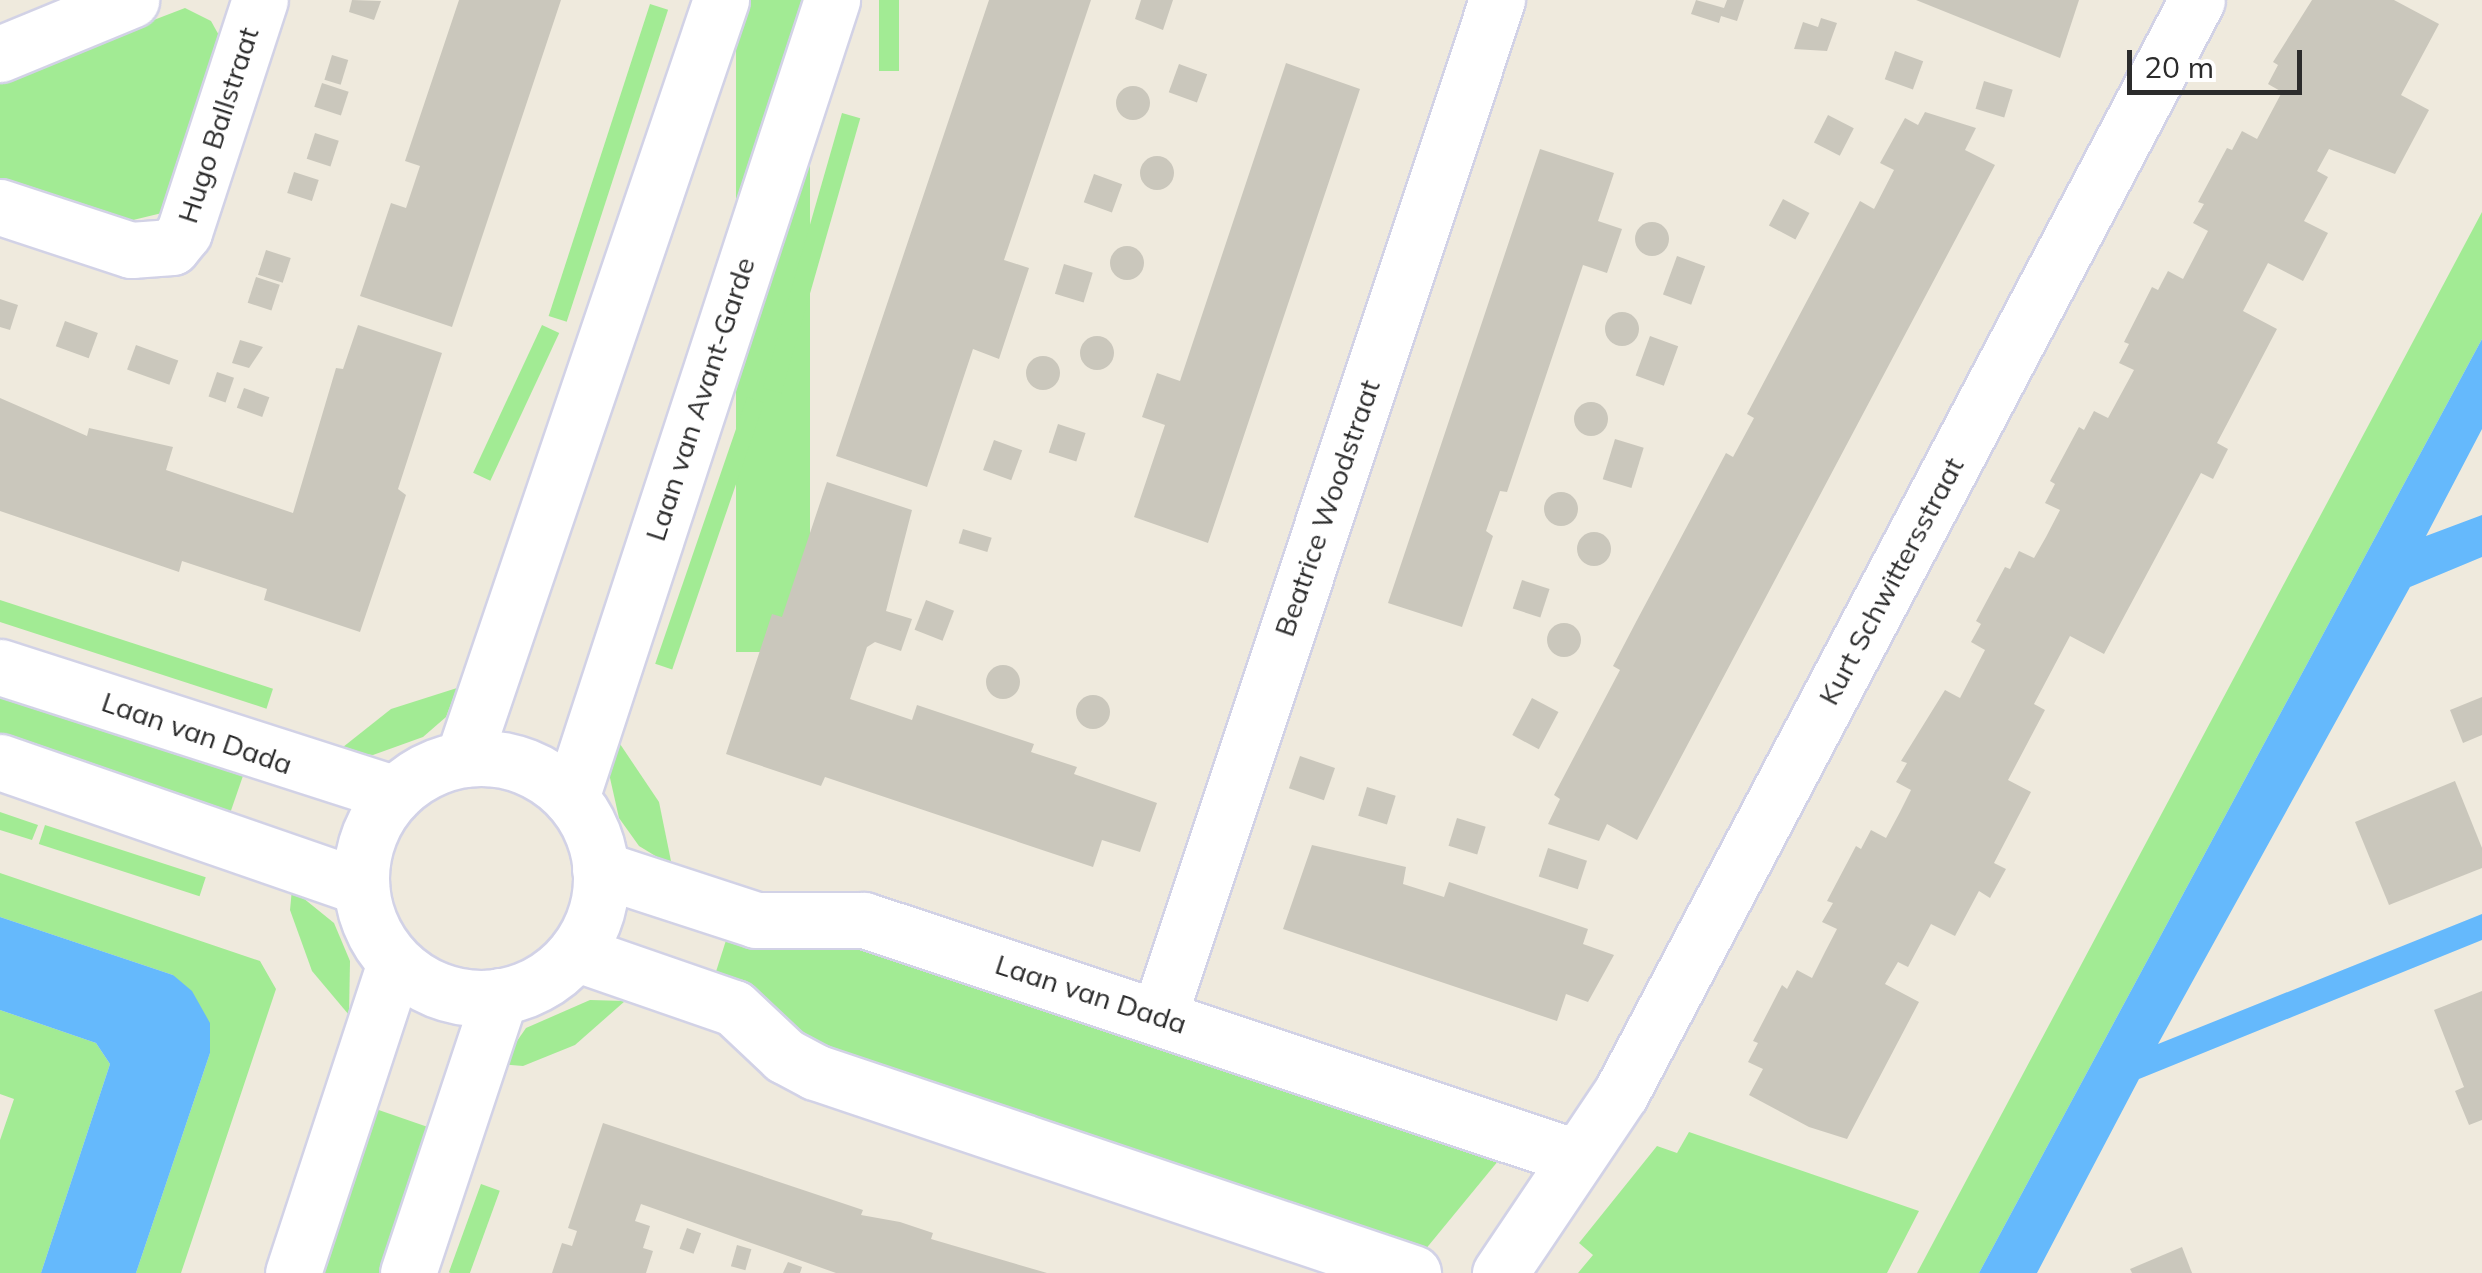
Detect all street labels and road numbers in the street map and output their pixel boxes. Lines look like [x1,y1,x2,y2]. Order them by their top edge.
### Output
street label: Hugo Ballstraat [171,23,265,227]
street label: Laan van Avant-Garde [638,253,762,545]
street label: Beatrice Woodstraat [1267,375,1387,641]
street label: Kurt Schwittersstraat [1812,452,1970,710]
street label: Laan van Dada [97,685,297,781]
street label: Laan van Dada [991,947,1191,1041]

